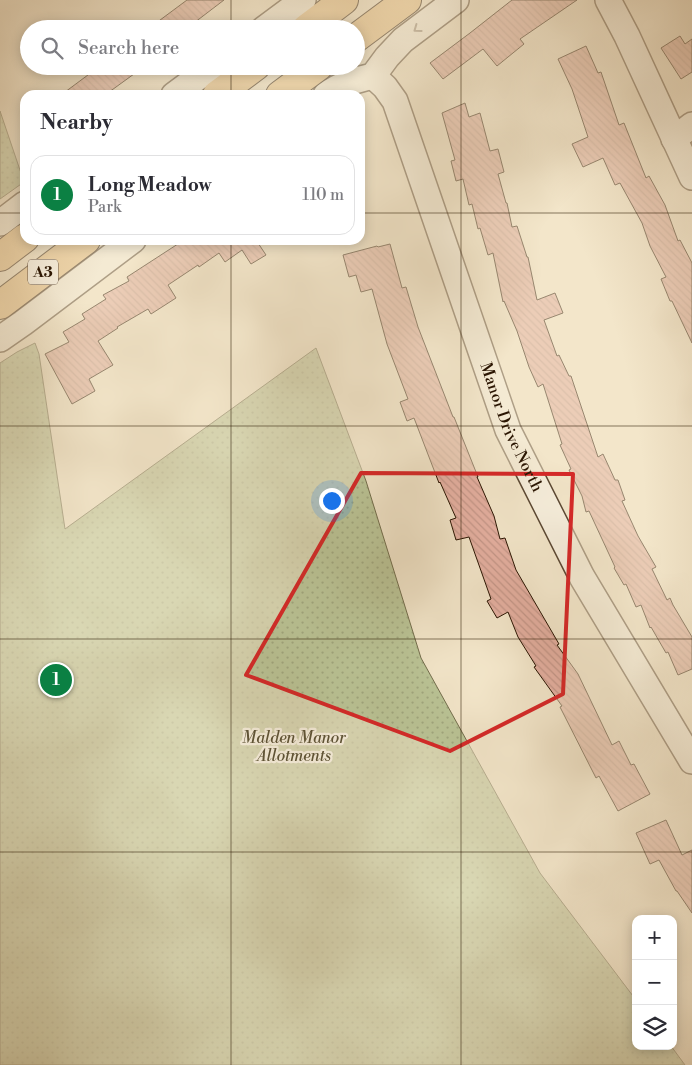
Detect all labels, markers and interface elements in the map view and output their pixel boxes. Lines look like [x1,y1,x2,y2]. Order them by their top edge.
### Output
search box [20,20,365,75]
one-way arrow [413,23,423,32]
icon: search [38,34,66,62]
text: Search here [78,36,179,60]
text: Nearby [40,110,113,136]
text: Long Meadow [88,173,212,197]
text: 1 [53,185,61,205]
text: 110 m [302,185,344,205]
text: Park [88,197,121,217]
road number: A3 [28,260,58,284]
street label: Manor Drive North [476,360,548,496]
your location [319,488,345,514]
pin: 1 [40,661,72,699]
park label: Malden Manor Allotments [242,728,347,766]
map controls [632,915,677,1050]
button: + [632,915,677,960]
button: − [632,960,677,1005]
button: layers [632,1005,677,1050]

